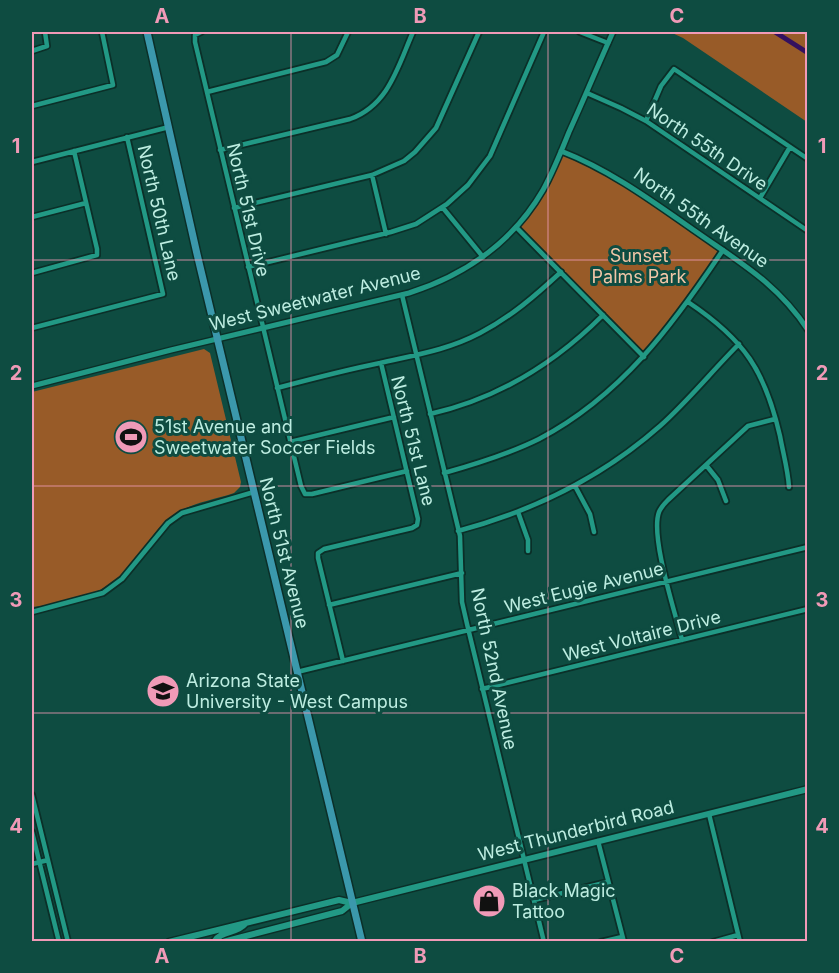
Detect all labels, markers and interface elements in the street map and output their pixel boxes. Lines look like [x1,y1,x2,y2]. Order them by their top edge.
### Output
text: A [155,4,170,28]
text: B [413,4,427,28]
text: C [670,4,684,28]
street label: North 55th Drive [643,98,772,195]
text: 1 [12,134,20,158]
text: 1 [818,134,826,158]
street label: North 51st Drive [223,141,274,279]
street label: North 50th Lane [134,143,185,283]
street label: North 55th Avenue [630,163,773,272]
park label: Sunset Palms Park [592,245,687,287]
street label: West Sweetwater Avenue [207,262,423,335]
text: 2 [10,361,22,385]
text: 2 [816,361,828,385]
street label: North 51st Lane [387,374,440,508]
place label: 51st Avenue and Sweetwater Soccer Fields [154,416,376,458]
sports icon: 51st Avenue and Sweetwater Soccer Fields [113,419,149,455]
street label: North 51st Avenue [256,475,313,631]
street label: West Eugie Avenue [502,558,666,617]
street label: North 52nd Avenue [467,586,522,752]
text: 3 [10,588,22,612]
text: 3 [816,588,828,612]
street label: West Voltaire Drive [561,606,723,665]
place label: Arizona State University - West Campus [186,670,408,712]
school or university icon: Arizona State University - West Campus [145,673,181,709]
street label: West Thunderbird Road [476,796,676,865]
text: 4 [9,814,23,838]
text: 4 [815,814,829,838]
place label: Black Magic Tattoo [512,880,616,922]
shop icon: Black Magic Tattoo [471,883,507,919]
text: A [155,944,170,968]
text: B [413,944,427,968]
text: C [670,944,684,968]

